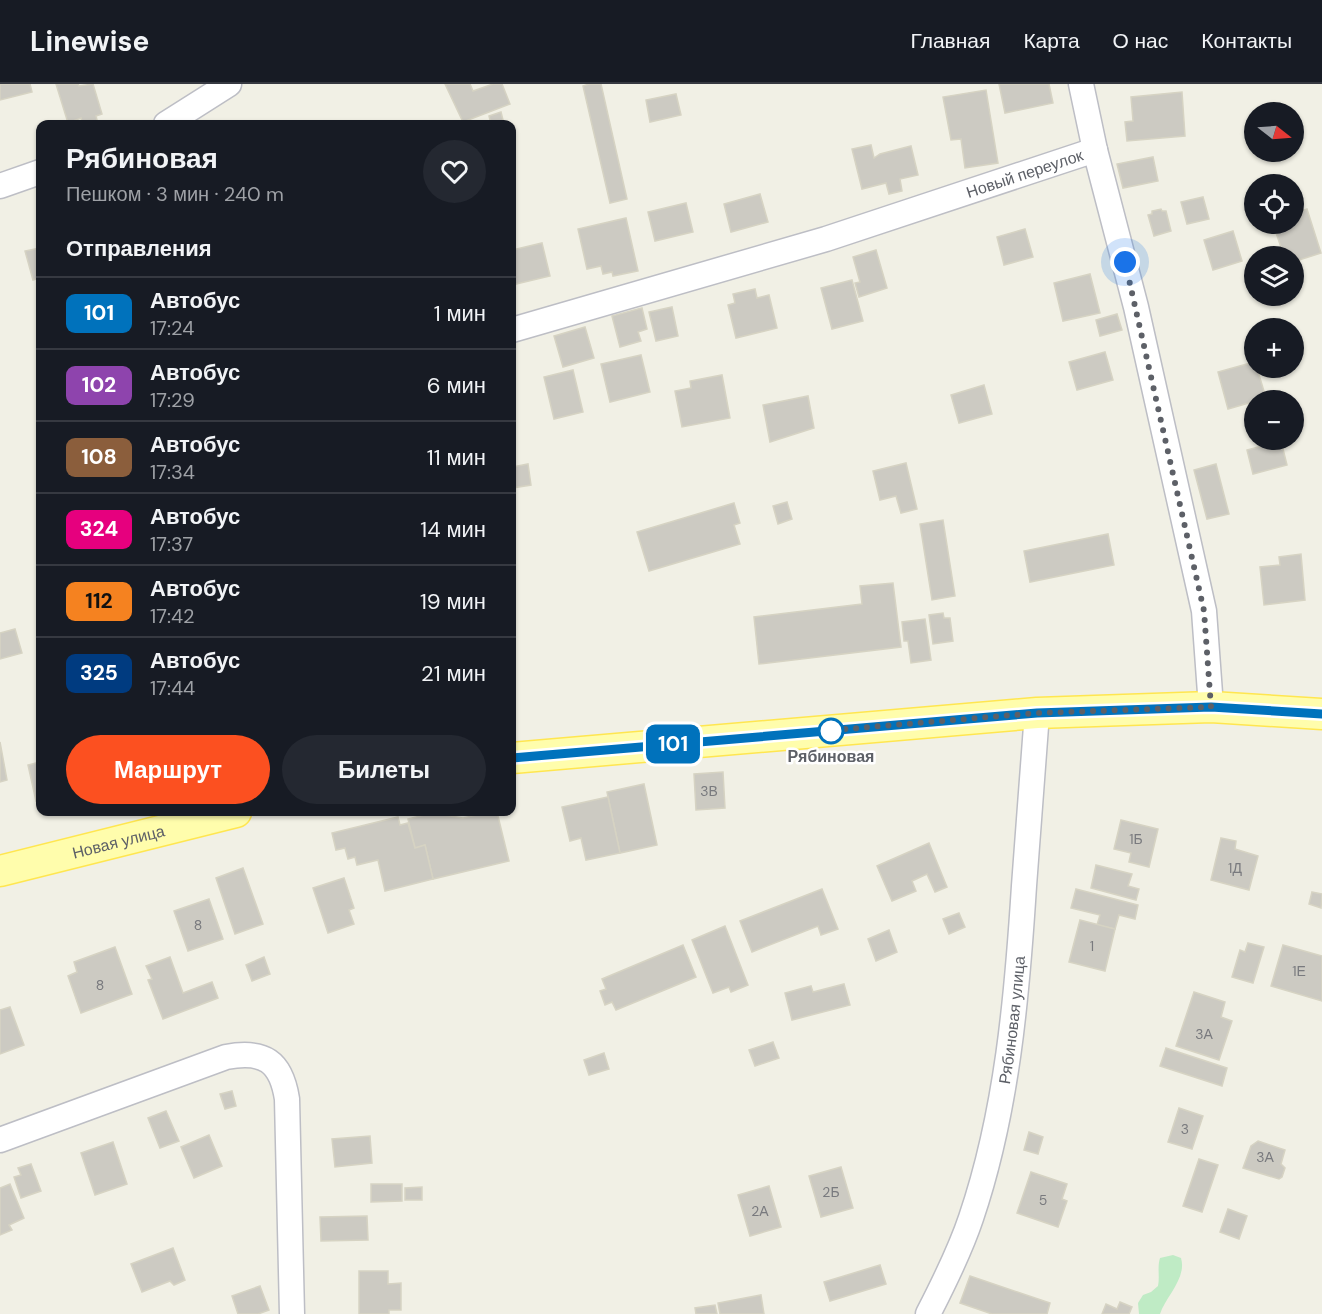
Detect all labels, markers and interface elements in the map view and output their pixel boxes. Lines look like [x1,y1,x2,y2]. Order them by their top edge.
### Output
text: Linewise [30,23,149,60]
text: Главная [910,27,990,55]
text: Карта [1023,27,1080,55]
text: О нас [1113,27,1168,55]
text: Контакты [1201,27,1292,55]
north arrow [1244,102,1304,162]
map controls [1244,102,1304,450]
text: Рябиновая [66,140,218,177]
button: heart [423,140,486,203]
street label: Новый переулок [963,144,1087,203]
button: locate [1244,174,1304,234]
text: Пешком · 3 мин · 240 m [66,181,284,207]
text: Отправления [66,234,212,263]
button: layers [1244,246,1304,306]
your location [1110,247,1140,277]
text: Автобус [150,286,240,315]
text: 101 [84,299,114,327]
text: 1 мин [434,299,486,328]
text: 17:24 [150,315,194,341]
button: + [1244,318,1304,378]
text: Автобус [150,358,240,387]
text: 102 [82,371,116,399]
text: 6 мин [427,371,486,400]
text: 17:29 [150,387,195,413]
button: − [1244,390,1304,450]
text: Автобус [150,430,240,459]
text: 108 [81,443,117,471]
text: 11 мин [427,443,486,472]
text: 17:34 [150,459,195,485]
text: Автобус [150,502,240,531]
text: 324 [80,515,118,543]
text: 14 мин [420,515,486,544]
text: 17:37 [150,531,193,557]
text: Автобус [150,574,240,603]
text: 112 [85,587,113,615]
text: 19 мин [420,587,486,616]
text: 17:42 [150,603,195,629]
text: Автобус [150,646,240,675]
text: 325 [80,659,118,687]
text: 21 мин [421,659,486,688]
text: 17:44 [150,675,195,701]
marker: Рябиновая [818,718,844,744]
line badge: 101 [638,724,708,764]
text: 101 [658,730,688,758]
button: Маршрут [66,735,270,804]
button: Билеты [282,735,486,804]
place label: Рябиновая [788,746,874,767]
house number: 3В [700,782,718,800]
street label: Новая улица [70,820,167,864]
house number: 1Б [1129,830,1143,848]
house number: 1Д [1228,859,1242,877]
house number: 8 [194,916,202,934]
house number: 1 [1090,937,1094,955]
street label: Рябиновая улица [994,955,1030,1086]
house number: 1Е [1292,962,1306,980]
house number: 8 [96,976,104,994]
house number: 3А [1195,1025,1213,1043]
house number: 3 [1181,1120,1189,1138]
house number: 3А [1256,1148,1274,1166]
house number: 2Б [822,1183,840,1201]
house number: 5 [1039,1191,1047,1209]
house number: 2А [751,1202,769,1220]

